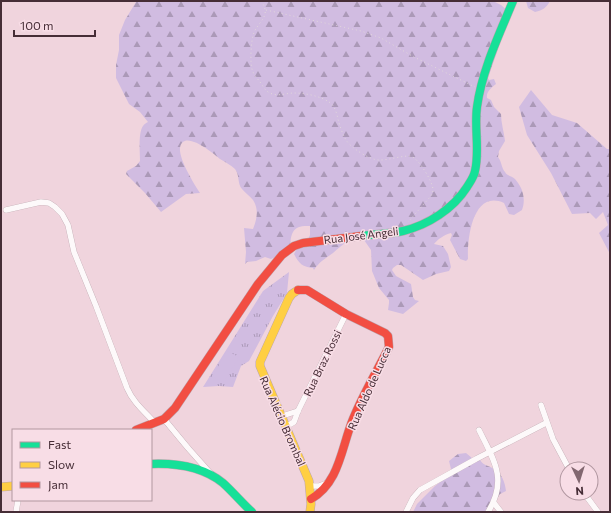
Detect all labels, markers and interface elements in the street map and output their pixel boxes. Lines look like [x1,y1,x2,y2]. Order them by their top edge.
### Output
scale bar [14,12,95,38]
text: 100 m [20,18,54,32]
street label: Rua José Angeli [323,224,399,247]
street label: Rua Braz Rossi [300,327,344,398]
street label: Rua Aldo de Lucca [345,344,393,432]
street label: Rua Alécio Brombal [257,374,309,468]
legend [12,429,152,501]
text: Fast [48,437,71,451]
text: Slow [48,457,75,471]
north arrow [559,461,599,501]
text: Jam [48,477,68,492]
text: N [575,485,584,498]

